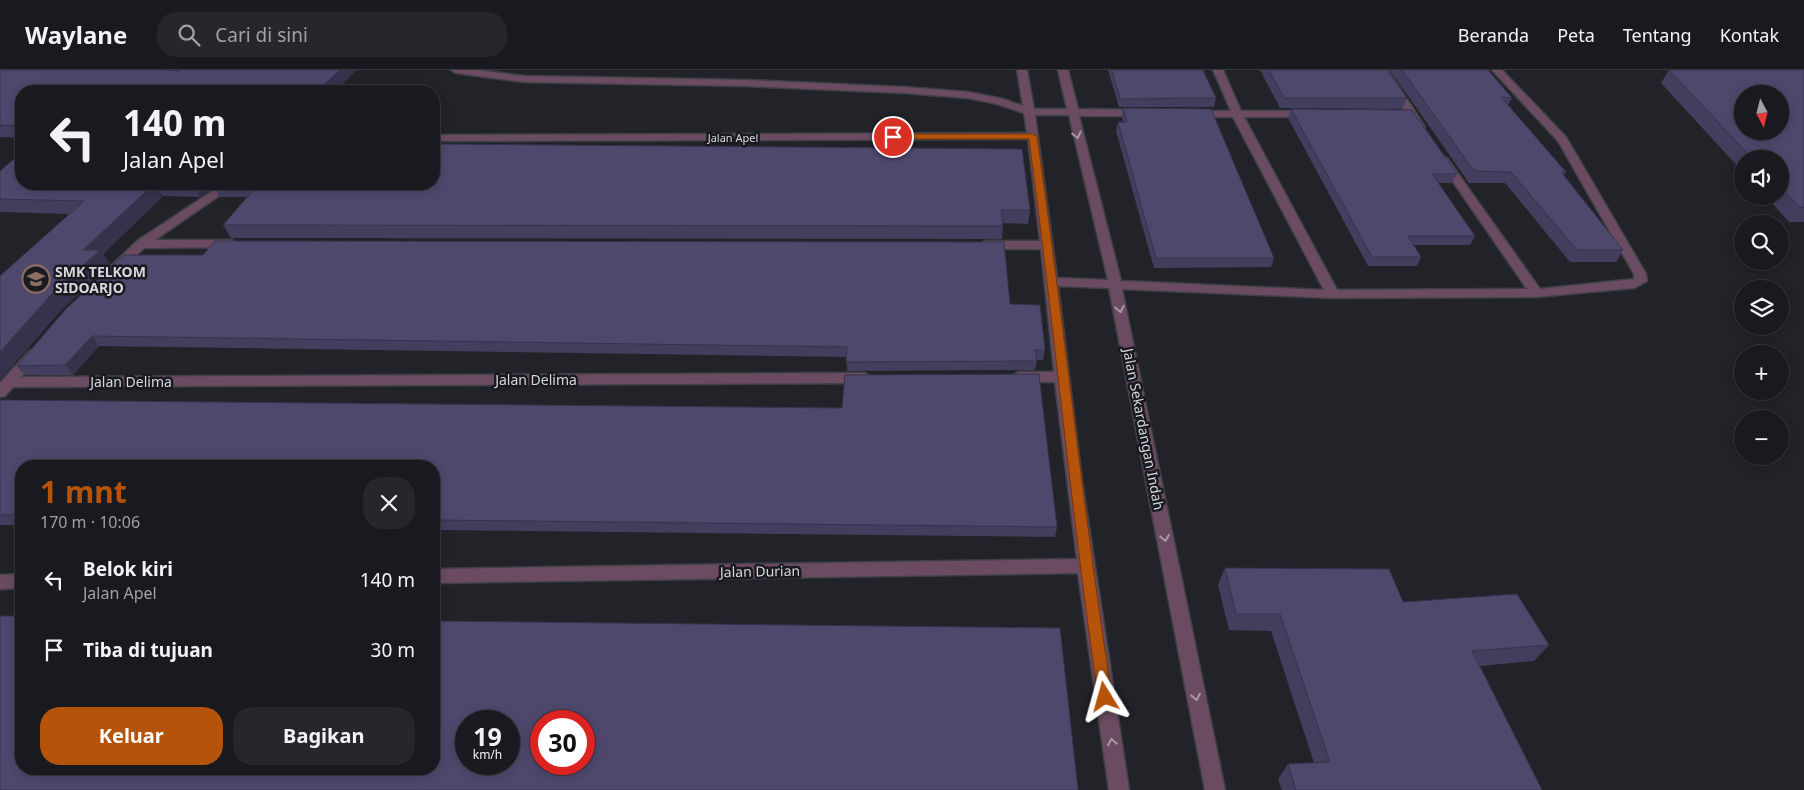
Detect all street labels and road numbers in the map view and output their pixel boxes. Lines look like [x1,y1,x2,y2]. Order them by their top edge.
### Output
street label: Jalan Apel [707,130,758,145]
street label: Jalan Sekardangan Indah [1119,345,1169,511]
street label: Jalan Delima [493,370,577,389]
street label: Jalan Delima [88,372,172,391]
street label: Jalan Durian [718,561,800,581]

